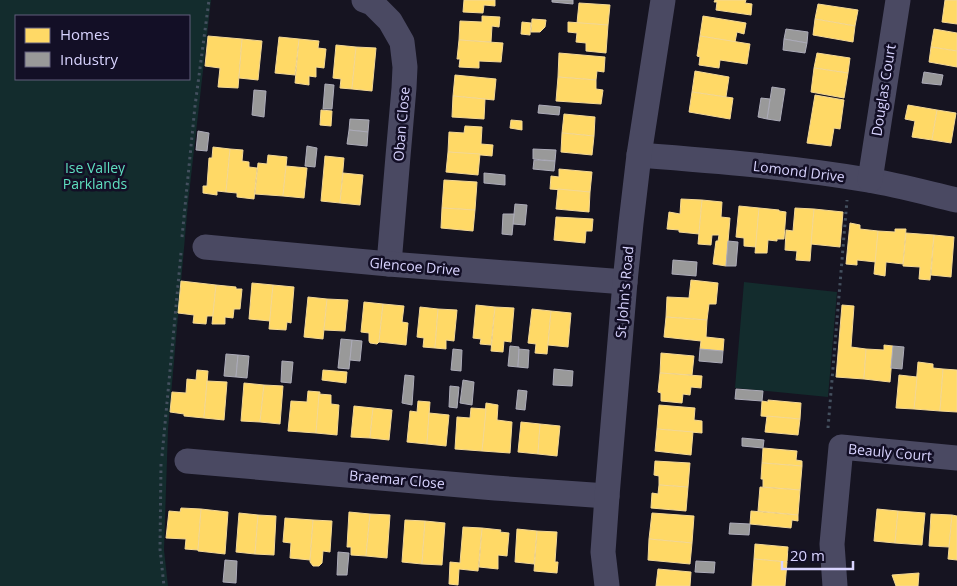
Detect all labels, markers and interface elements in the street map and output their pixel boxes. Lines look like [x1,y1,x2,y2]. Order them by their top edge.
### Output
legend [15,15,190,80]
text: Homes [60,24,110,44]
street label: Douglas Court [866,43,900,137]
text: Industry [60,49,118,69]
street label: Oban Close [388,86,414,162]
street label: Lomond Drive [752,156,846,186]
park label: Ise Valley Parklands [63,158,128,193]
street label: St John's Road [611,245,637,339]
street label: Glencoe Drive [369,253,461,279]
street label: Beauly Court [847,439,933,465]
street label: Braemar Close [348,465,446,493]
scale bar [782,538,853,570]
text: 20 m [790,545,825,565]

